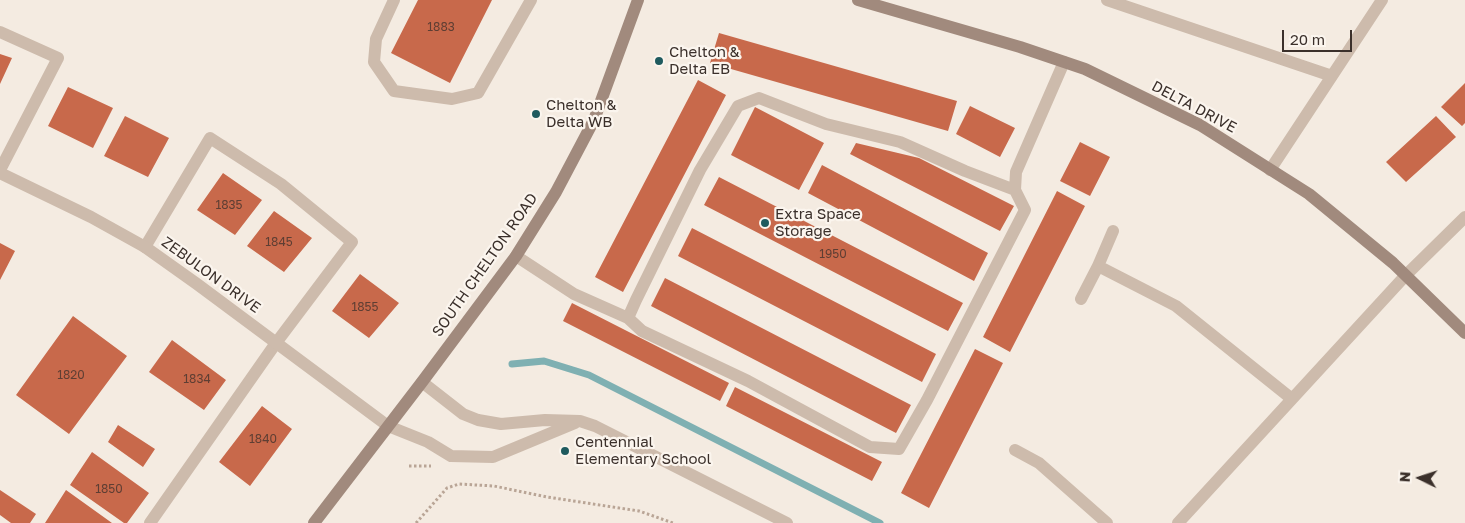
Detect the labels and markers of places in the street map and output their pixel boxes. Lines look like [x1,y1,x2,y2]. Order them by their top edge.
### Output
place label: Chelton & Delta EB [669,43,740,78]
marker: Chelton & Delta EB [653,55,665,67]
place label: Chelton & Delta WB [546,96,617,131]
marker: Chelton & Delta WB [530,108,542,120]
place label: Extra Space Storage [775,205,861,240]
marker: Extra Space Storage [759,217,771,229]
place label: Centennial Elementary School [575,433,711,468]
marker: Centennial Elementary School [559,445,571,457]

